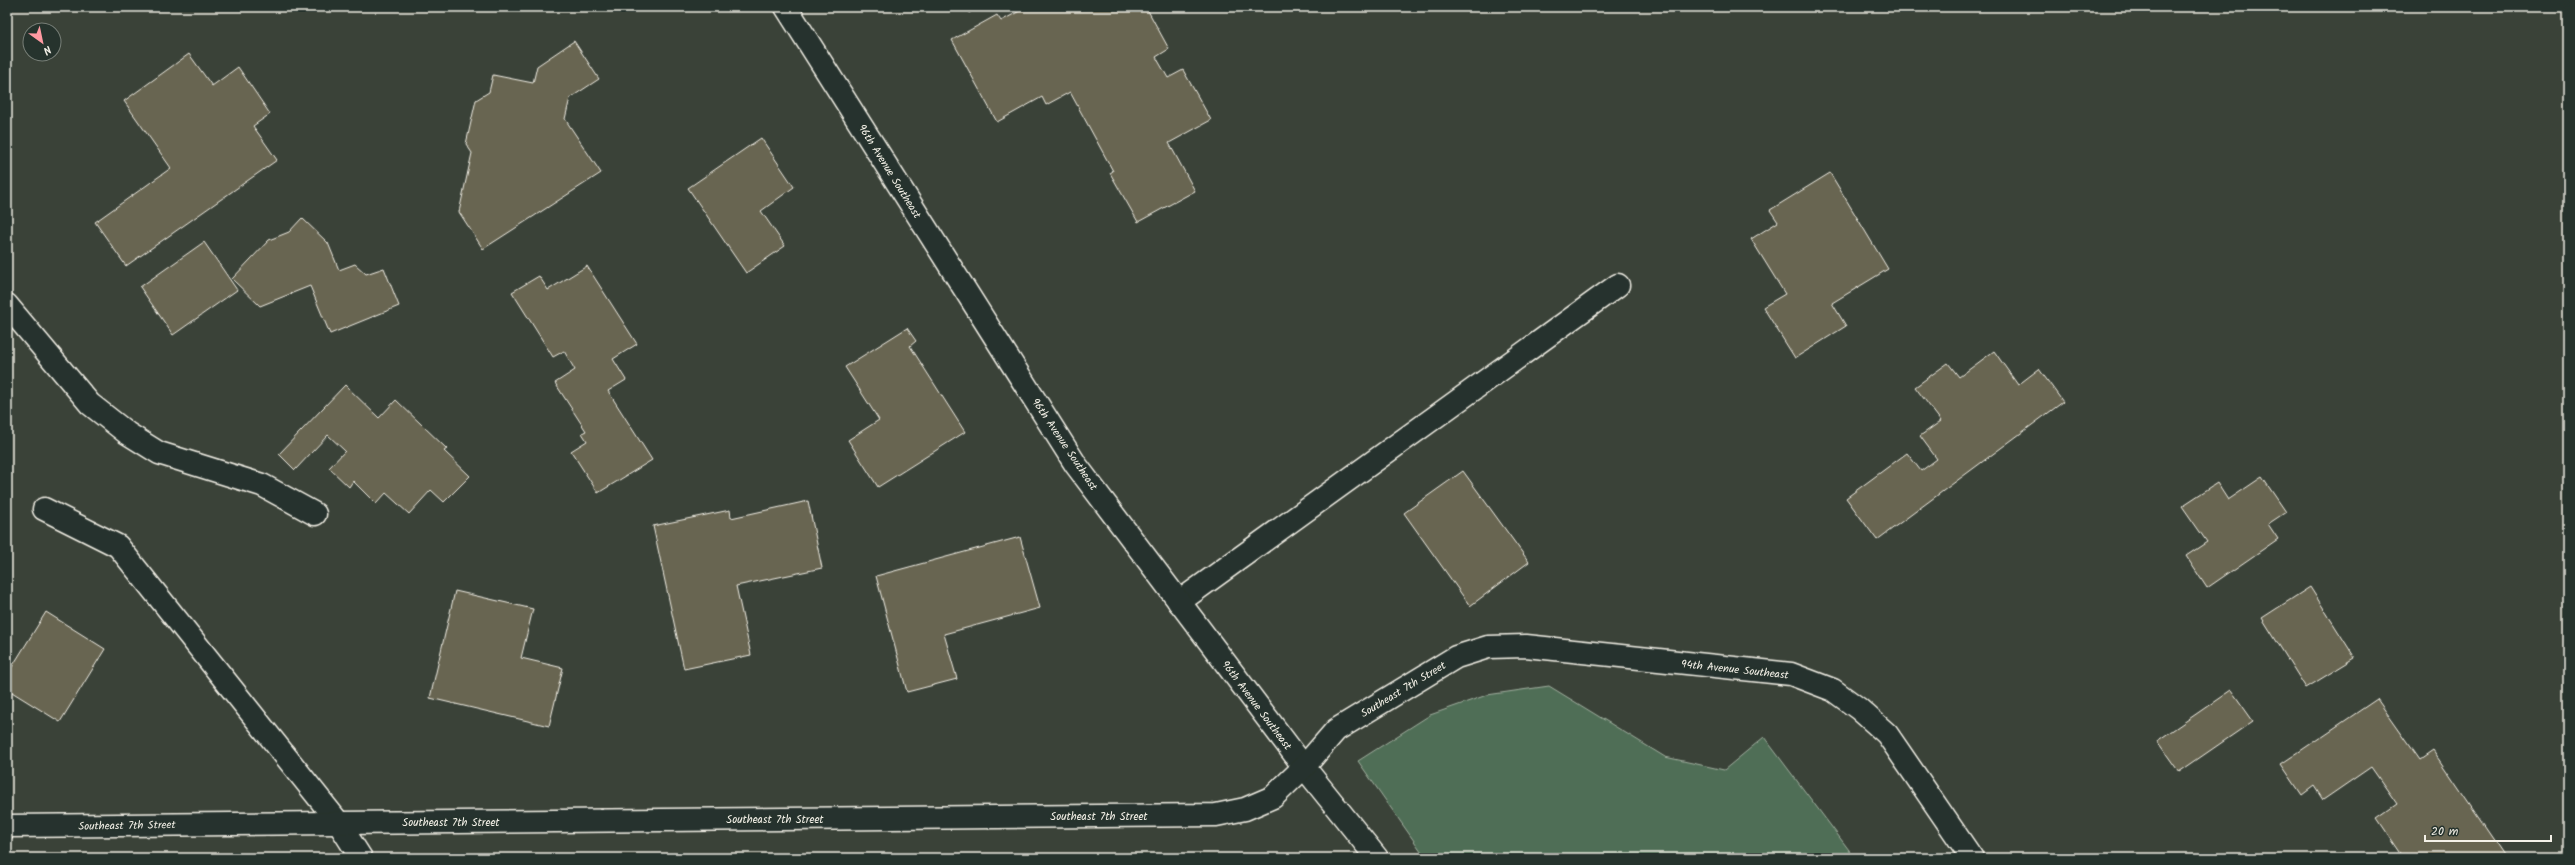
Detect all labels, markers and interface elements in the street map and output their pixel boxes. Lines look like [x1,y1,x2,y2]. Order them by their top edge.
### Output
north arrow [22,22,62,62]
text: N [39,40,55,59]
street label: 96th Avenue Southeast [853,121,926,223]
street label: 96th Avenue Southeast [1026,395,1102,495]
street label: 94th Avenue Southeast [1680,655,1790,685]
street label: 96th Avenue Southeast [1216,657,1296,755]
street label: Southeast 7th Street [1357,657,1450,723]
street label: Southeast 7th Street [1050,808,1148,826]
street label: Southeast 7th Street [726,811,824,829]
street label: Southeast 7th Street [402,814,500,832]
street label: Southeast 7th Street [78,816,177,836]
scale bar [2425,817,2551,843]
text: 20 m [2431,822,2459,841]

